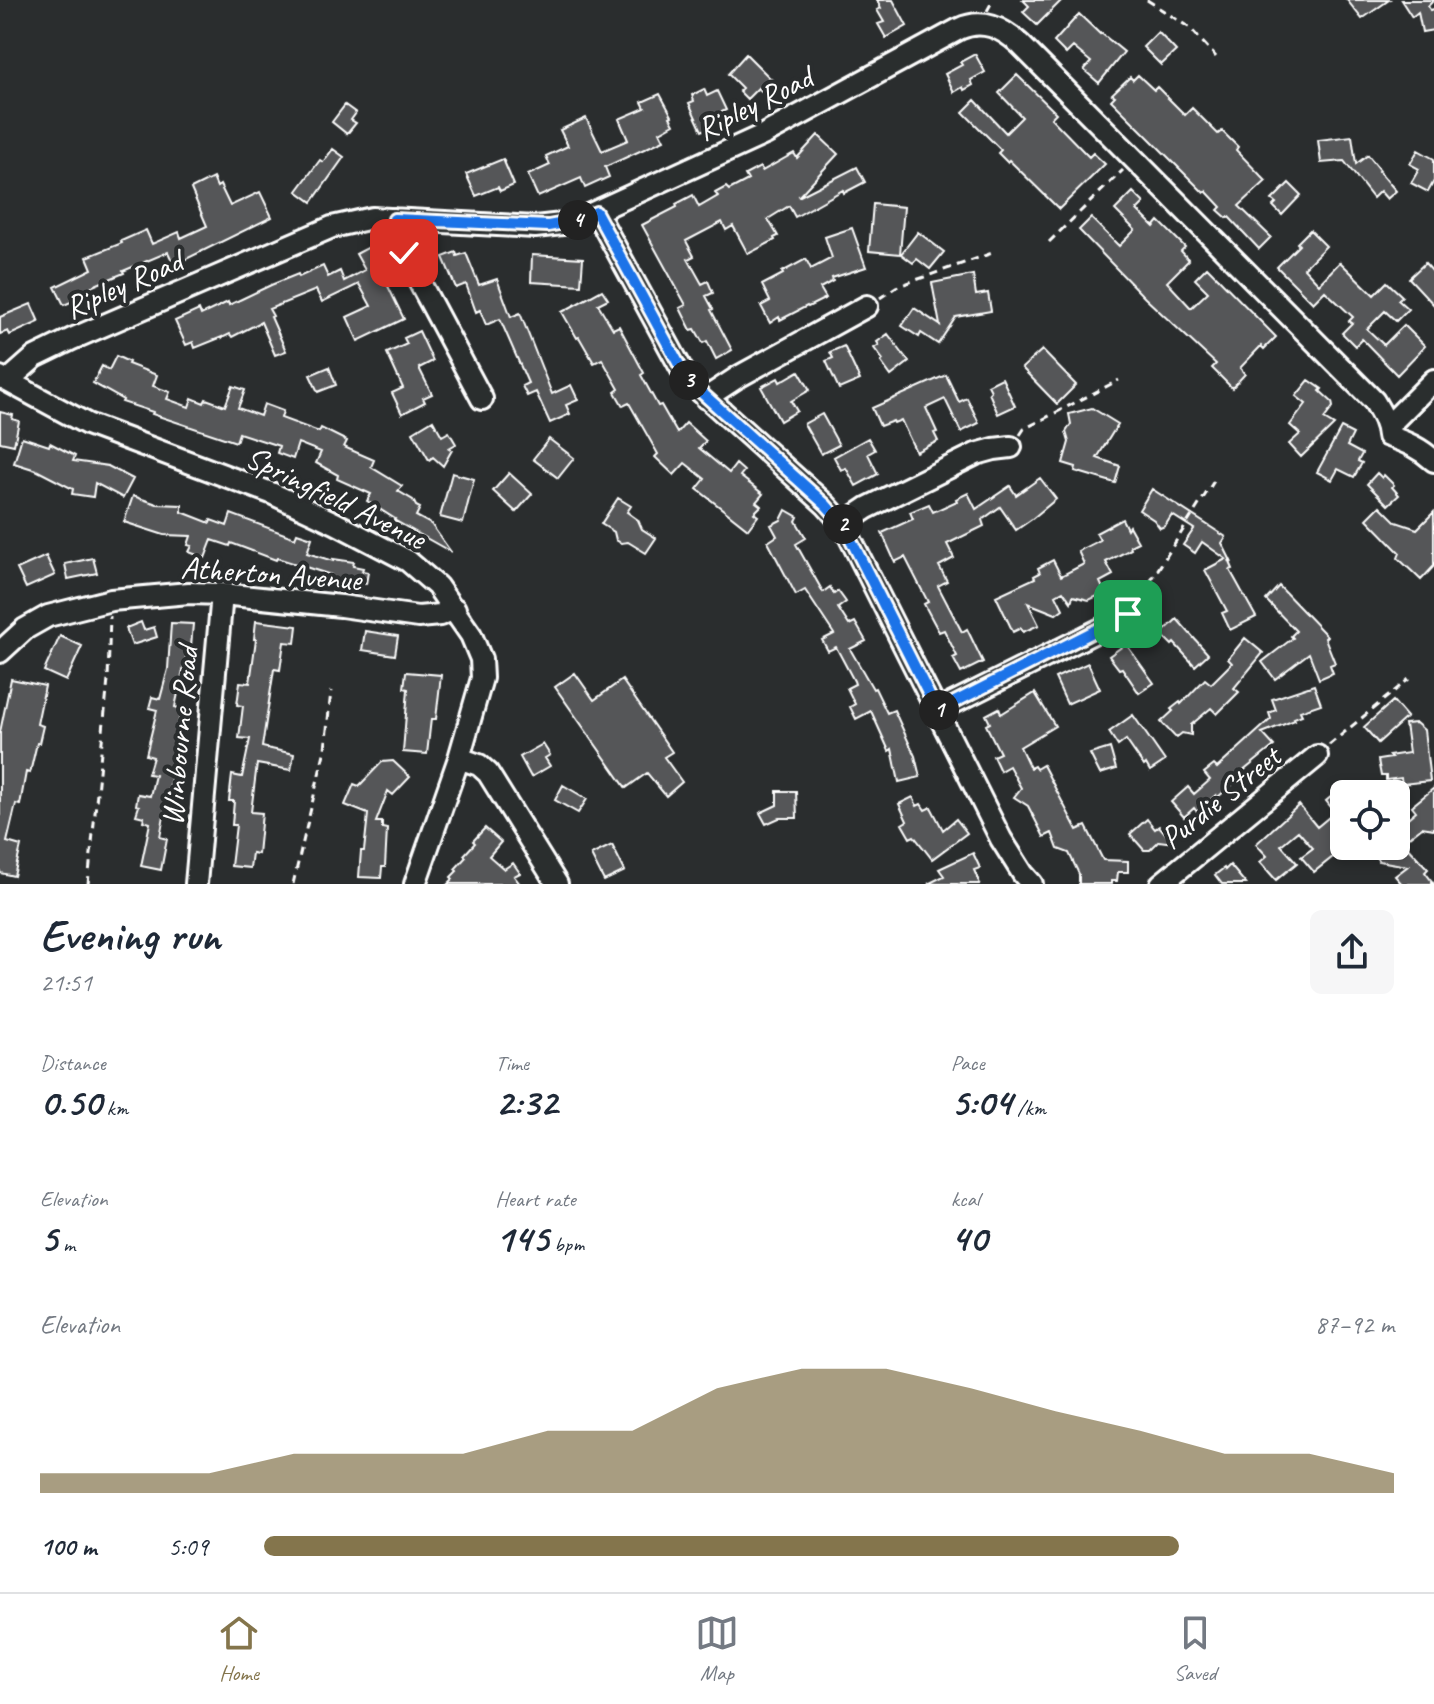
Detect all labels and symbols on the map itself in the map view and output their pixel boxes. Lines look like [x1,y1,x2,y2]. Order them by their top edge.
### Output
street label: Ripley Road [689,55,823,150]
pin: 4 [558,200,598,240]
pin [370,219,438,287]
street label: Ripley Road [58,239,192,328]
pin: 3 [669,360,709,400]
street label: Springfield Avenue [239,436,435,560]
pin: 2 [823,504,863,544]
street label: Atherton Avenue [179,547,365,600]
pin [1094,580,1162,648]
street label: Winbourne Road [151,640,208,827]
pin: 1 [919,690,959,730]
street label: Purdie Street [1152,734,1291,858]

